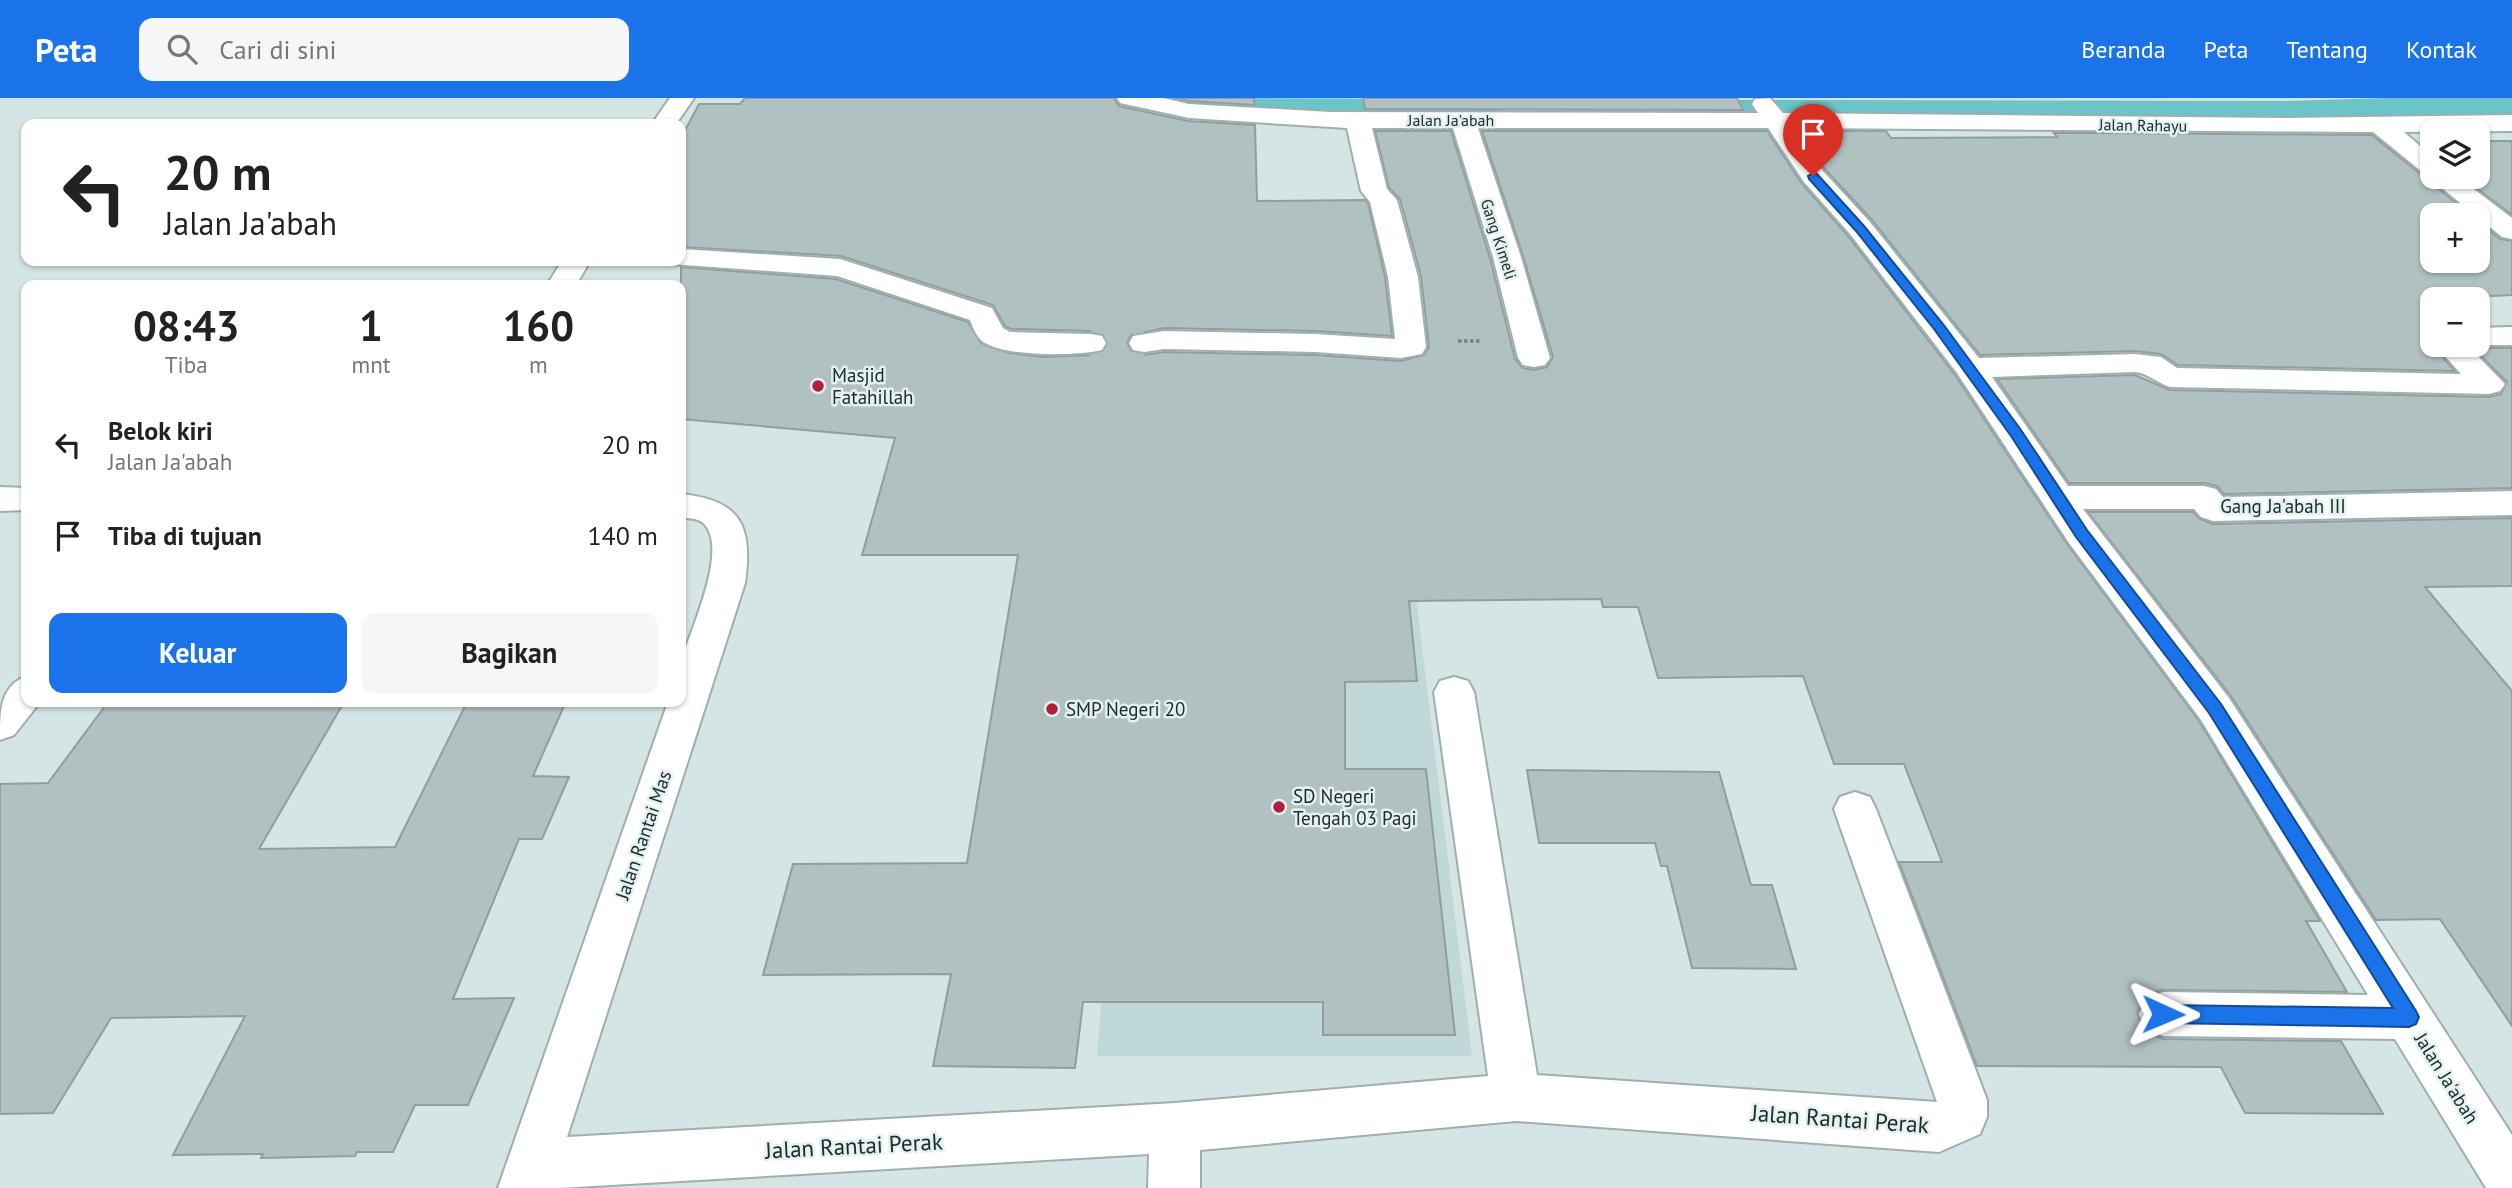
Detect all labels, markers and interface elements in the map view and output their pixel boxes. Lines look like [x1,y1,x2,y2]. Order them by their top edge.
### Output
search box [139,18,629,81]
text: Peta [35,28,97,71]
icon: search [163,30,201,68]
text: Cari di sini [219,33,336,66]
text: Beranda [2081,34,2166,65]
text: Peta [2204,34,2248,65]
text: Tentang [2286,34,2368,65]
text: Kontak [2406,34,2477,65]
pin [1783,104,1843,176]
street label: Jalan Ja'abah [1407,110,1494,130]
street label: Jalan Rahayu [2098,114,2187,136]
icon: arrive [1794,115,1832,153]
map controls [2420,119,2490,357]
button: layers [2420,119,2490,189]
text: 20 m [164,140,271,204]
icon: left [49,147,140,238]
street label: Gang Kimeli [1477,196,1521,282]
text: Jalan Ja'abah [164,202,337,244]
button: + [2420,203,2490,273]
button: − [2420,287,2490,357]
text: 08:43 [133,298,240,353]
text: 1 [359,298,383,353]
text: 160 [503,298,574,353]
text: Tiba [165,350,208,379]
text: mnt [352,350,391,379]
text: m [529,350,548,379]
place label: Masjid Fatahillah [832,363,914,409]
marker: Masjid Fatahillah [810,378,826,394]
text: Belok kiri [108,414,213,447]
icon: left [49,426,87,464]
text: 20 m [602,428,658,461]
text: Jalan Ja'abah [108,447,232,476]
street label: Gang Ja'abah III [2220,494,2346,518]
icon: arrive [49,517,87,555]
text: Tiba di tujuan [108,519,262,552]
text: 140 m [587,519,658,552]
button: Keluar [49,613,347,693]
button: Bagikan [361,613,658,693]
place label: SMP Negeri 20 [1066,697,1185,721]
marker: SMP Negeri 20 [1044,701,1060,717]
street label: Jalan Rantai Mas [609,767,676,904]
place label: SD Negeri Tengah 03 Pagi [1293,784,1417,830]
marker: SD Negeri Tengah 03 Pagi [1271,799,1287,815]
position arrow [2126,977,2200,1051]
street label: Jalan Ja'abah [2409,1027,2484,1128]
street label: Jalan Rantai Perak [1749,1098,1930,1139]
street label: Jalan Rantai Perak [763,1126,944,1165]

